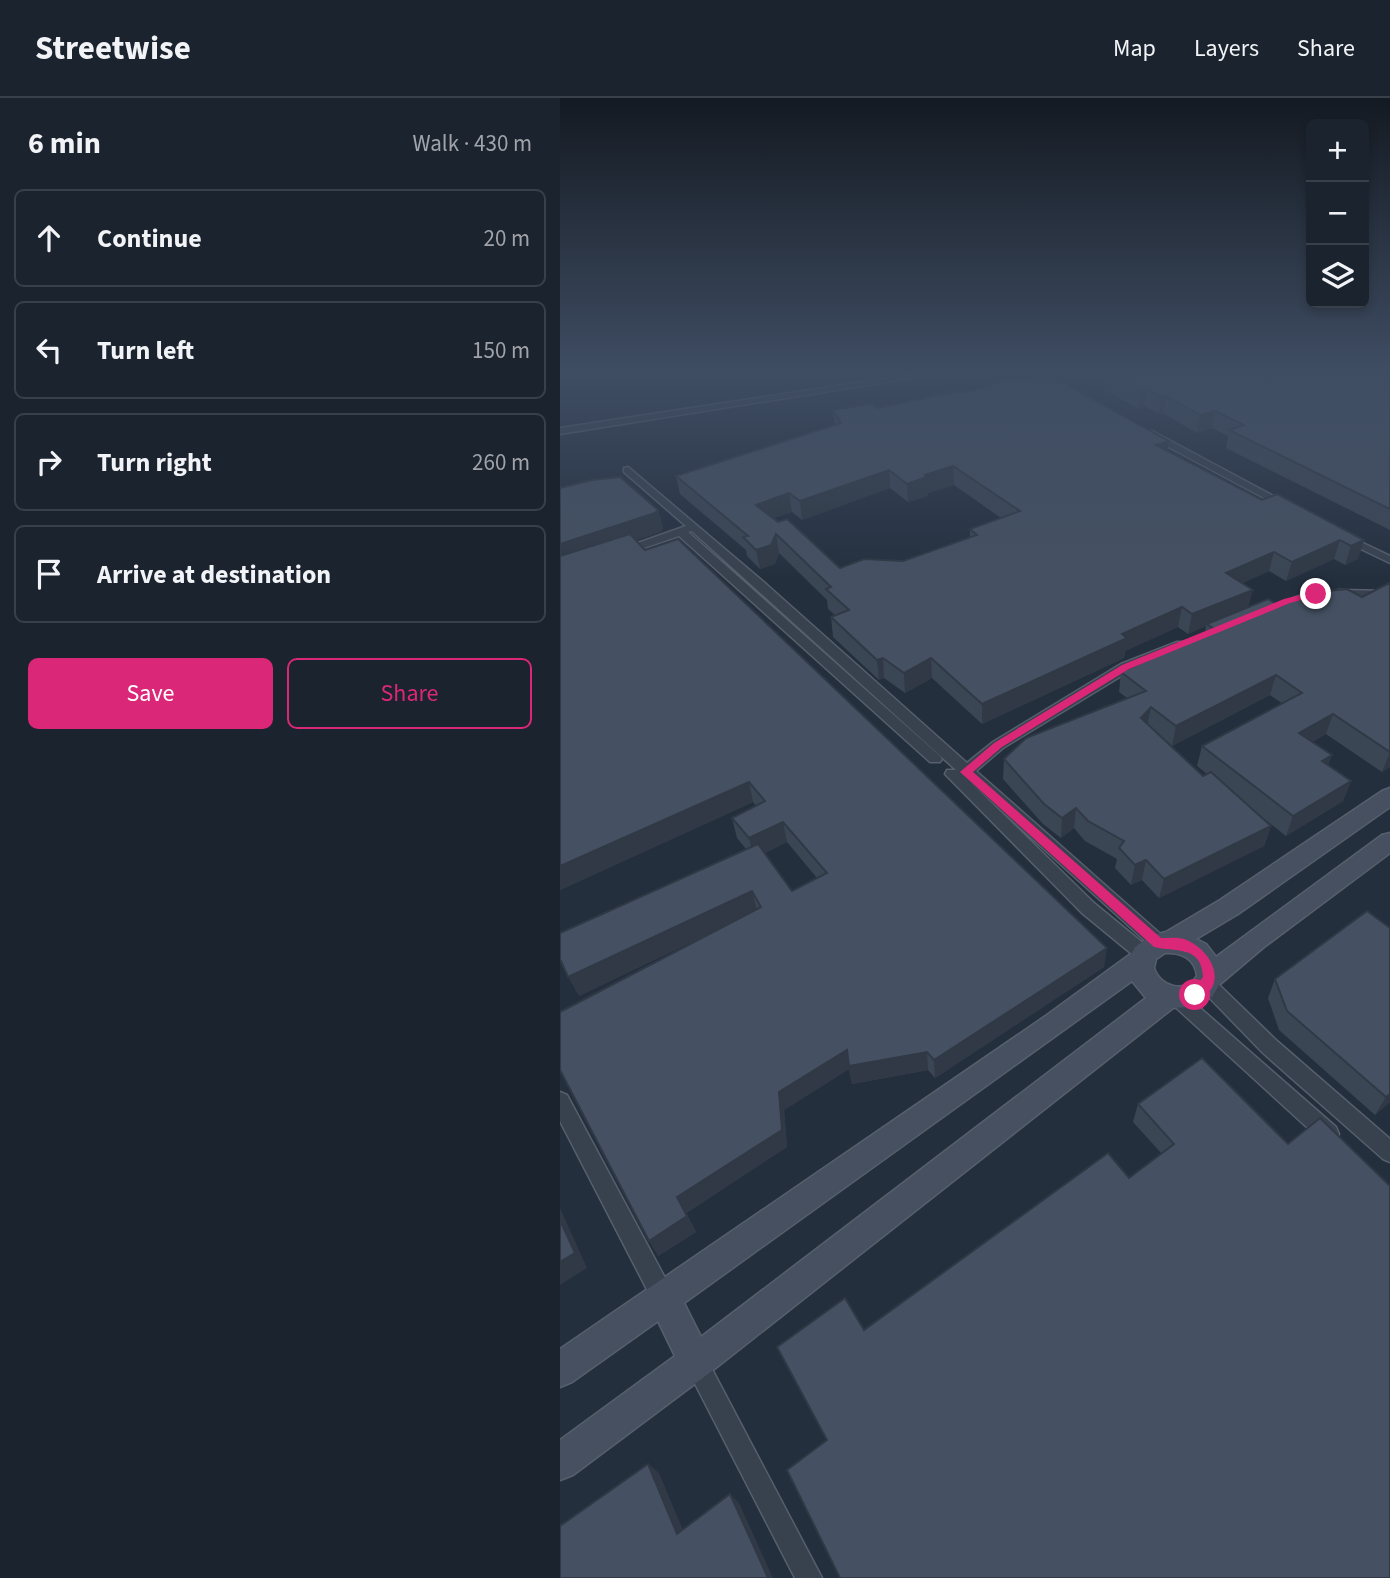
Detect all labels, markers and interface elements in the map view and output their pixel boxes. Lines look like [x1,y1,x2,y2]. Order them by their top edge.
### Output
text: Streetwise [35,25,191,72]
text: Map [1113,31,1156,66]
text: Layers [1194,31,1259,66]
text: Share [1297,31,1355,66]
map controls [1306,119,1369,308]
button: + [1306,119,1369,182]
text: 6 min [28,122,101,165]
text: Walk · 430 m [413,127,532,160]
button: − [1306,182,1369,245]
icon: ahead [30,219,68,257]
text: Continue [97,220,202,257]
text: 20 m [483,222,530,255]
button: layers [1306,245,1369,308]
icon: left [30,331,68,369]
text: Turn left [97,332,194,369]
text: 150 m [472,334,530,367]
icon: right [30,443,68,481]
text: Turn right [97,444,212,481]
text: 260 m [472,446,530,479]
icon: arrive [30,555,68,593]
text: Arrive at destination [97,556,331,593]
route end [1300,578,1331,609]
button: Save [28,658,273,729]
button: Share [287,658,532,729]
route start [1179,979,1210,1010]

